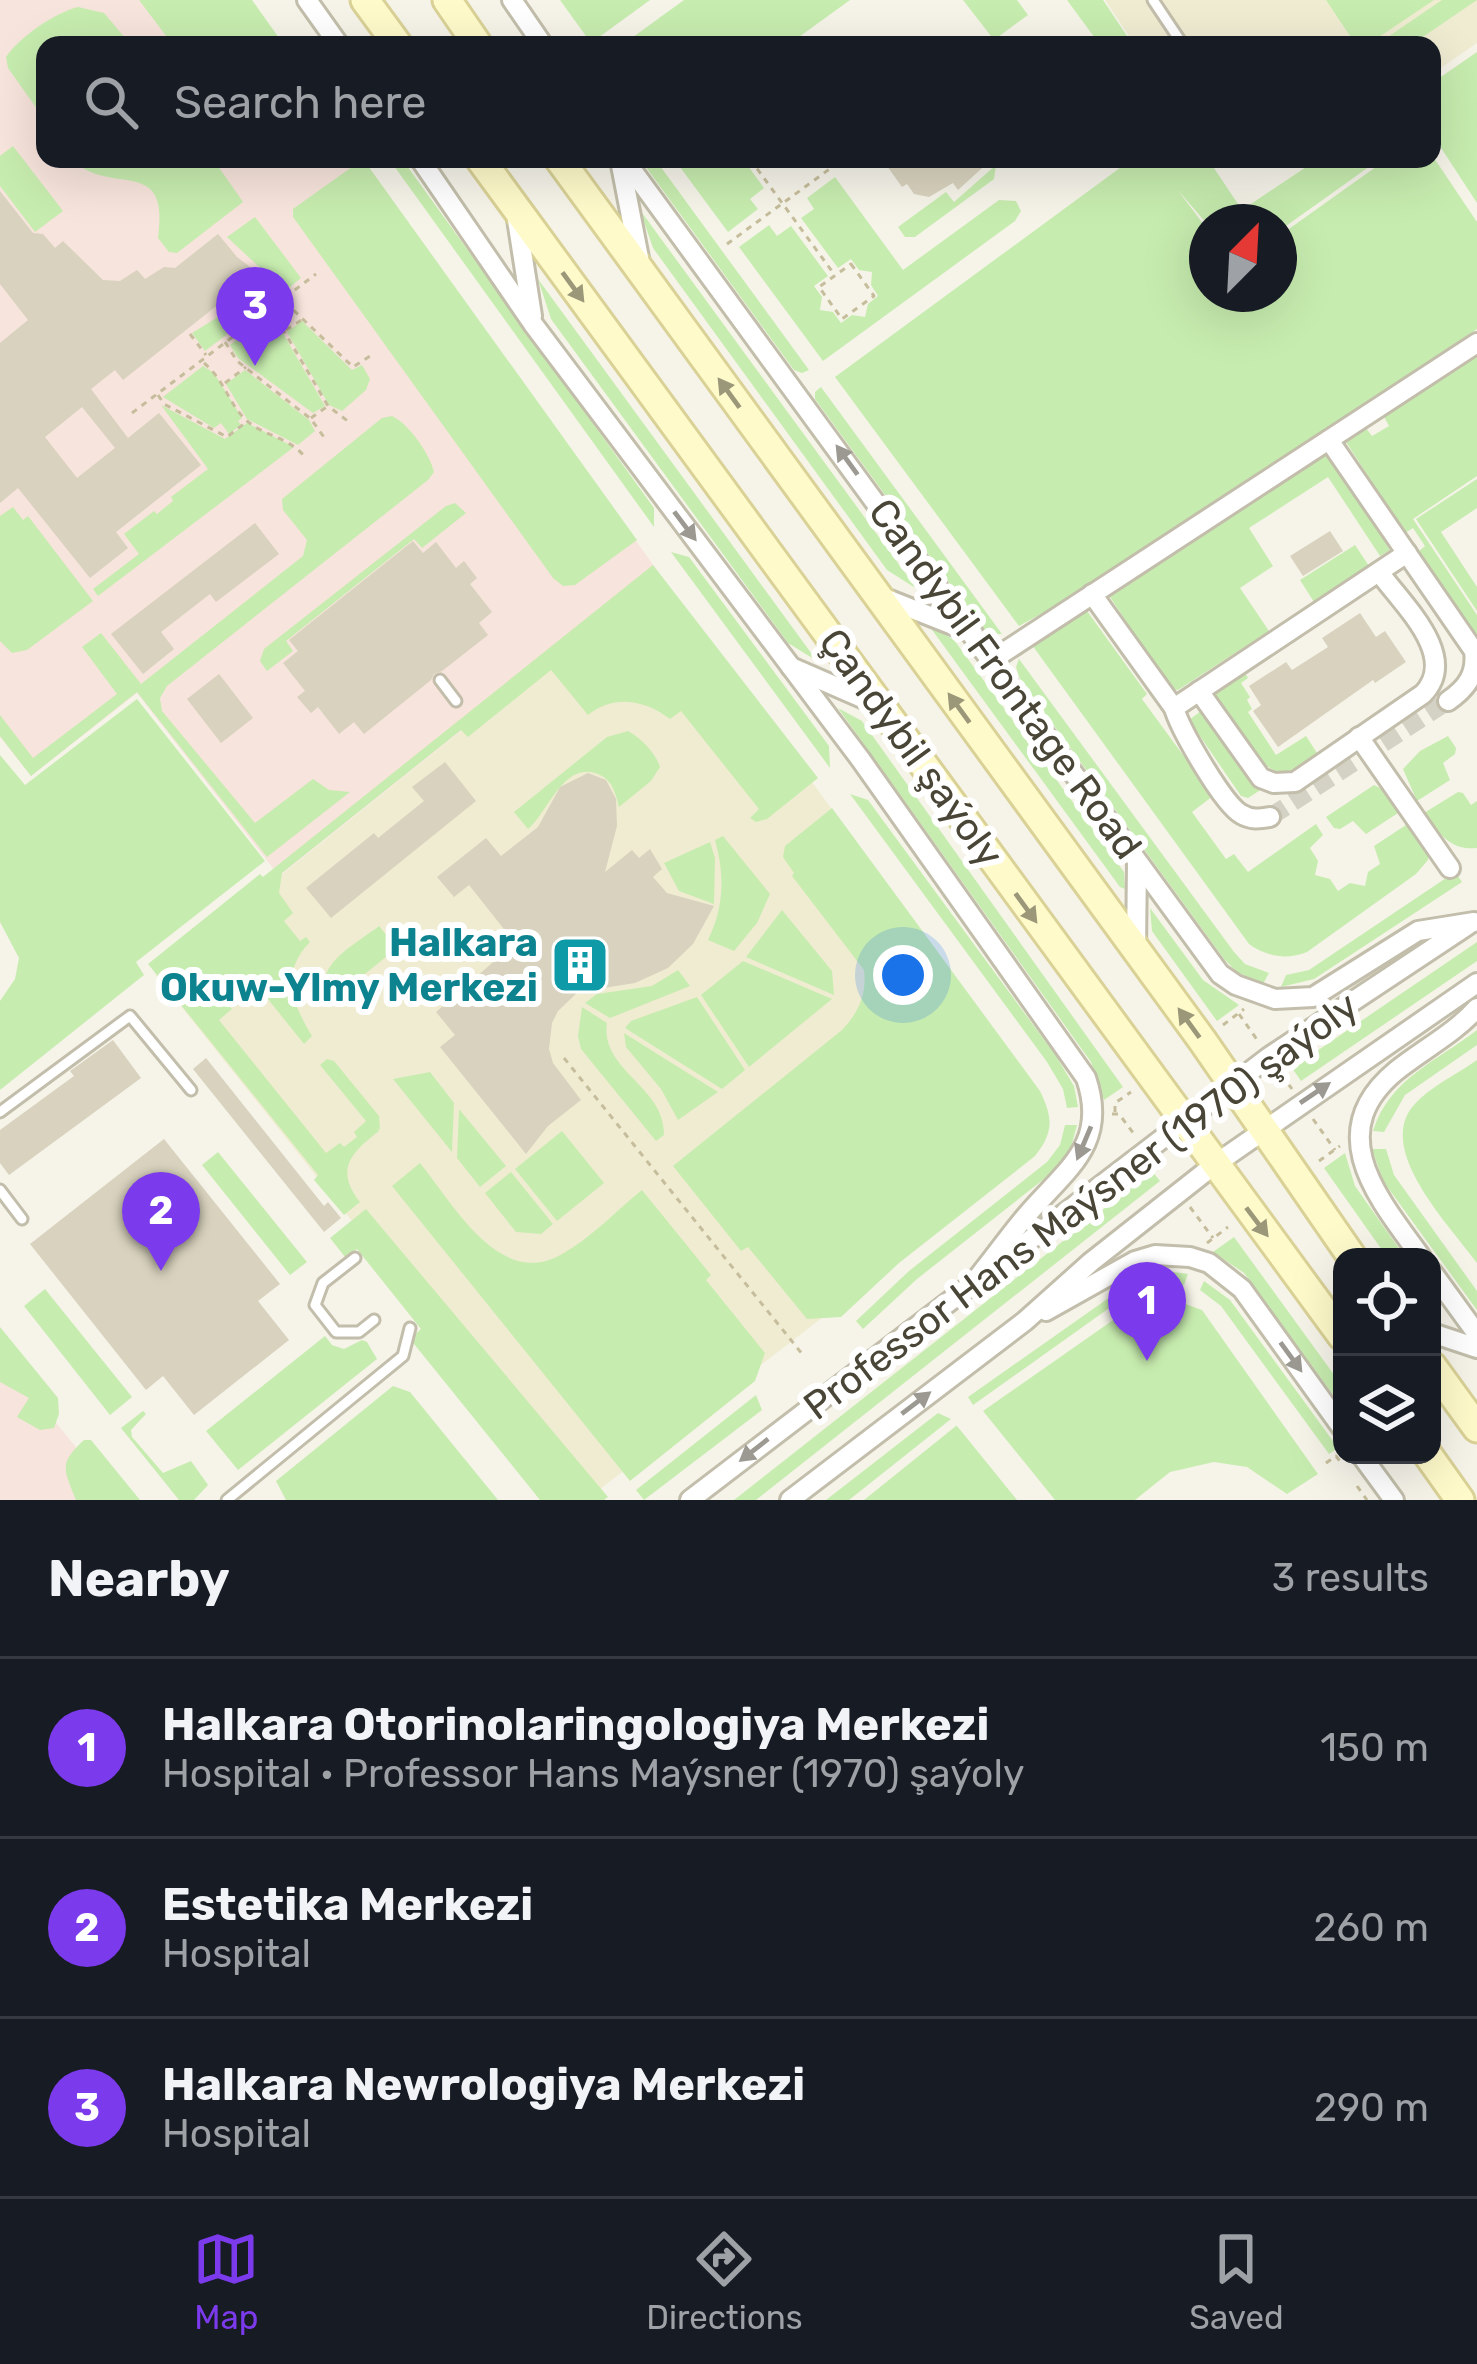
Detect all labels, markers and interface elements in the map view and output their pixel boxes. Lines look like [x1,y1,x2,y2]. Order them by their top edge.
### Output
search box [36,36,1441,168]
icon: search [78,69,144,135]
text: Search here [174,76,426,129]
north arrow [1189,204,1297,312]
pin: 3 [216,267,294,366]
one-way arrow [561,272,585,303]
one-way arrow [718,377,742,409]
one-way arrow [835,444,859,476]
street label: Candybil Frontage Road [859,490,1151,868]
one-way arrow [672,510,696,542]
street label: Çandybil şaýoly [809,620,1013,876]
one-way arrow [948,692,972,724]
one-way arrow [1014,892,1038,924]
place label: Halkara Okuw-Ylmy Merkezi [160,920,538,1011]
building icon: Halkara Okuw-Ylmy Merkezi [549,934,611,996]
your location [873,945,933,1005]
street label: Professor Hans Maýsner (1970) şaýoly [794,982,1368,1430]
one-way arrow [1178,1007,1202,1039]
one-way arrow [1299,1083,1332,1105]
one-way arrow [1074,1125,1093,1161]
pin: 2 [122,1172,200,1271]
one-way arrow [1244,1207,1268,1238]
map controls [1333,1248,1441,1464]
button: locate [1333,1248,1441,1356]
pin: 1 [1108,1262,1186,1361]
one-way arrow [1279,1341,1302,1373]
button: layers [1333,1356,1441,1464]
one-way arrow [900,1392,932,1416]
one-way arrow [738,1437,769,1462]
text: Nearby [48,1548,230,1609]
text: 3 results [1272,1555,1429,1601]
text: Halkara Otorinolaringologiya Merkezi [162,1698,989,1751]
text: 1 [77,1725,97,1771]
text: 150 m [1320,1725,1429,1771]
text: Hospital · Professor Hans Maýsner (1970) şaýoly [162,1751,1024,1797]
text: Estetika Merkezi [162,1878,533,1931]
text: 2 [74,1905,100,1951]
text: 260 m [1314,1905,1429,1951]
text: Hospital [162,1931,311,1977]
text: Halkara Newrologiya Merkezi [162,2058,805,2111]
text: 3 [74,2085,100,2131]
text: 290 m [1314,2085,1429,2131]
text: Hospital [162,2111,311,2157]
tab: Map [193,2226,259,2337]
tab: Directions [646,2226,803,2337]
tab: Saved [1189,2226,1284,2337]

